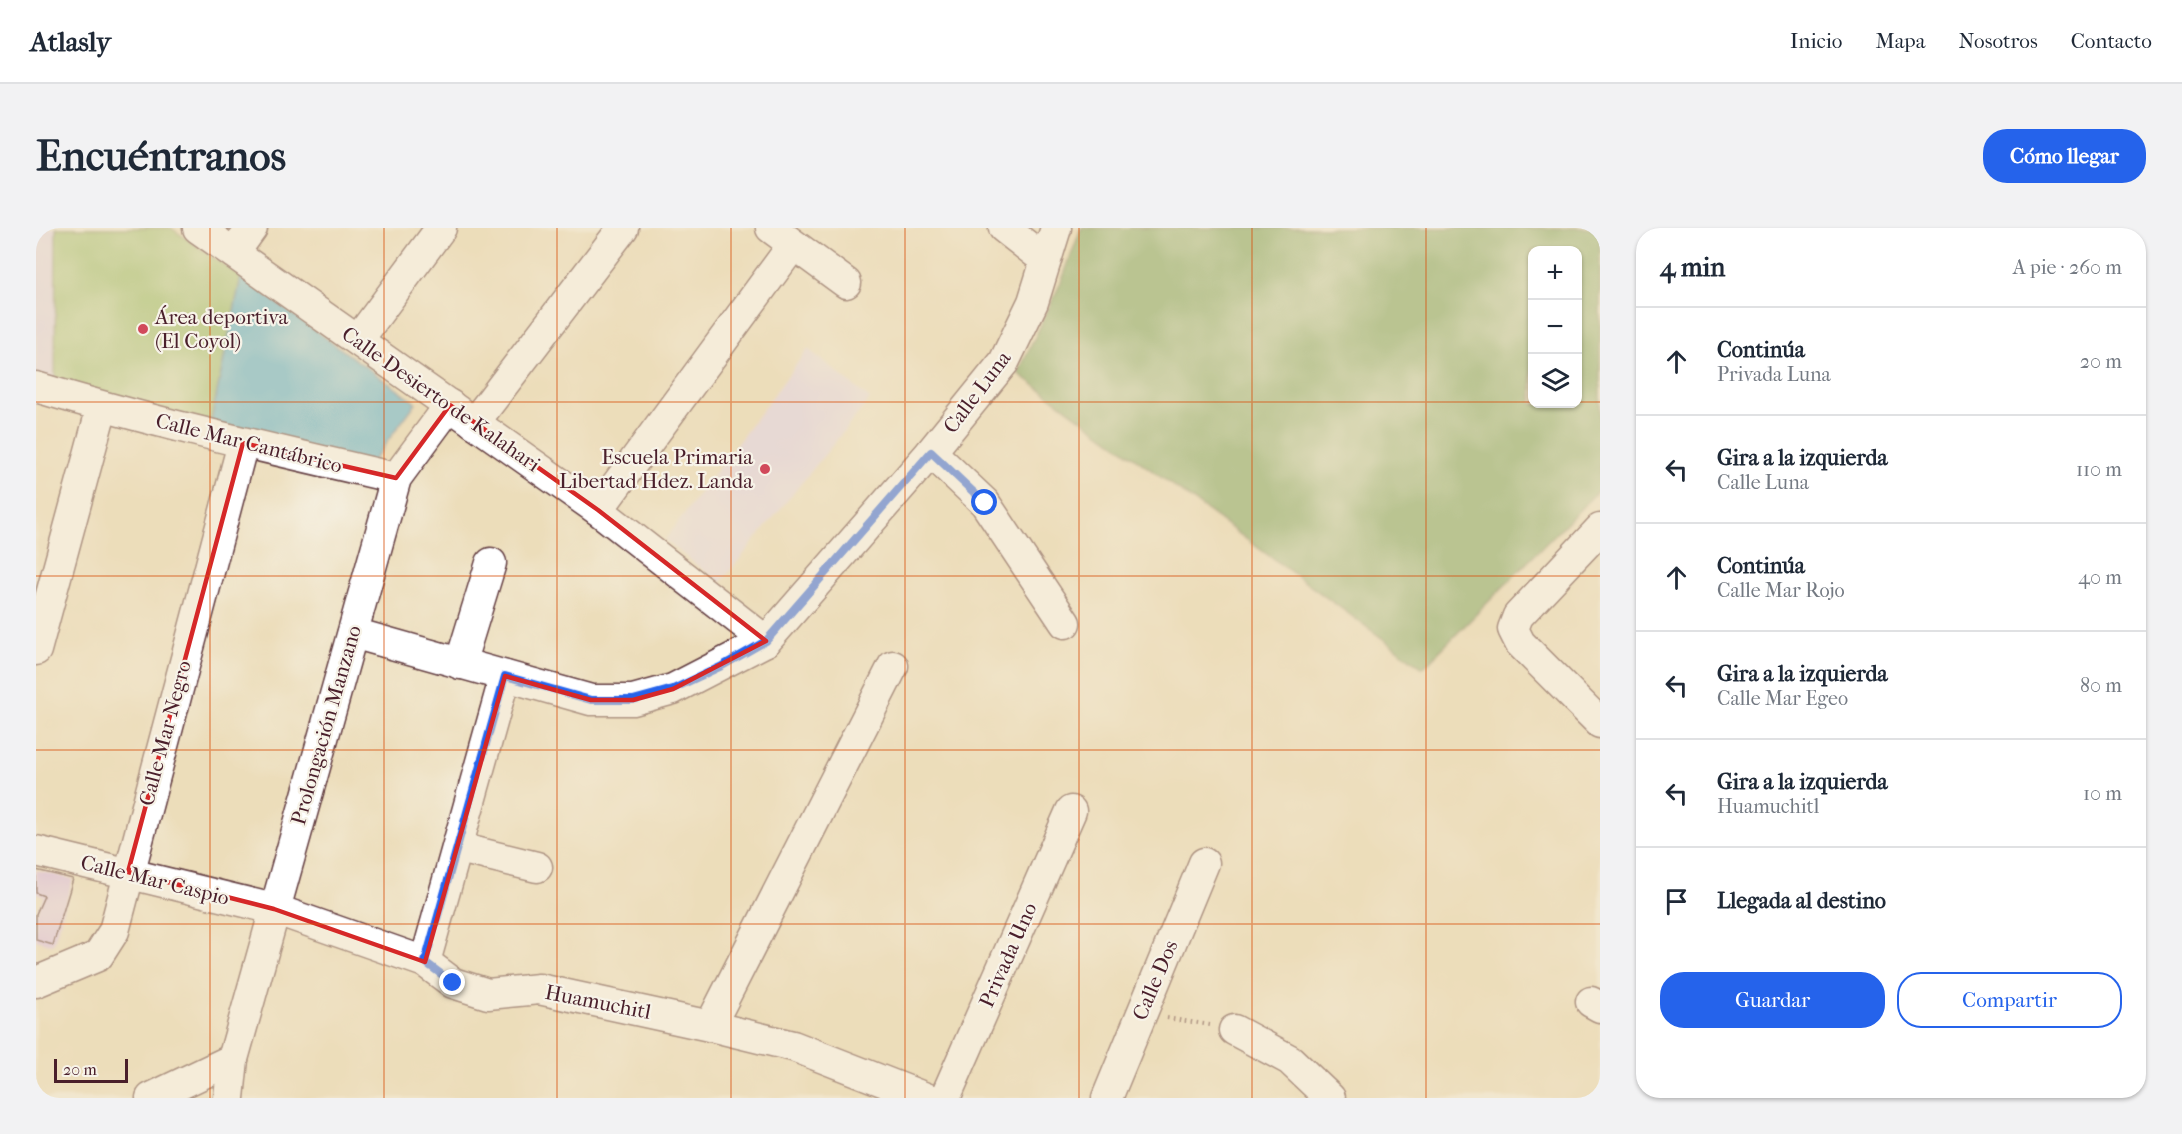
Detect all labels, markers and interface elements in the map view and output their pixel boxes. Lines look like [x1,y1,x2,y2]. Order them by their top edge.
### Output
text: Atlasly [30,25,111,58]
text: Inicio [1790,29,1842,53]
text: Mapa [1875,29,1925,53]
text: Nosotros [1958,29,2038,53]
text: Contacto [2071,29,2152,53]
button: Cómo llegar [1983,129,2146,183]
text: Encuéntranos [36,132,286,181]
map controls [1528,246,1582,408]
button: + [1528,246,1582,300]
text: 4 min [1660,252,1725,283]
text: A pie · 260 m [2013,256,2122,279]
button: − [1528,300,1582,354]
place label: Área deportiva (El Coyol) [154,305,288,353]
street label: Calle Desierto de Kalahari [337,321,545,477]
marker: Área deportiva (El Coyol) [136,322,150,336]
text: Continúa [1717,337,1805,363]
icon: ahead [1660,345,1693,378]
street label: Calle Luna [938,346,1016,438]
text: 20 m [2080,350,2122,373]
button: layers [1528,354,1582,408]
text: Privada Luna [1717,363,1831,386]
street label: Calle Mar Cantábrico [153,408,345,478]
place label: Escuela Primaria Libertad Hdez. Landa [559,445,753,493]
text: Gira a la izquierda [1717,445,1888,471]
icon: left [1660,453,1693,486]
text: 110 m [2076,458,2122,481]
marker: Escuela Primaria Libertad Hdez. Landa [758,462,772,476]
text: Calle Luna [1717,471,1809,494]
route start [971,489,997,515]
text: Continúa [1717,553,1805,579]
icon: ahead [1660,561,1693,594]
text: 40 m [2078,566,2122,589]
text: Calle Mar Rojo [1717,579,1845,602]
street label: Prolongación Manzano [286,622,366,828]
street label: Calle Mar Negro [134,658,196,808]
text: Gira a la izquierda [1717,661,1888,687]
icon: left [1660,669,1693,702]
text: 80 m [2080,674,2122,697]
text: Calle Mar Egeo [1717,687,1848,710]
text: Gira a la izquierda [1717,769,1888,795]
icon: left [1660,777,1693,810]
text: 10 m [2083,782,2122,805]
text: Huamuchitl [1717,795,1819,818]
street label: Calle Mar Caspio [78,850,232,910]
icon: arrive [1660,885,1693,918]
text: Llegada al destino [1717,888,1886,914]
street label: Privada Uno [974,899,1042,1011]
street label: Calle Dos [1127,936,1183,1024]
route end [439,969,465,995]
button: Guardar [1660,972,1885,1028]
button: Compartir [1897,972,2122,1028]
street label: Huamuchitl [543,980,653,1024]
scale bar [54,1056,128,1084]
text: 20 m [63,1060,97,1079]

